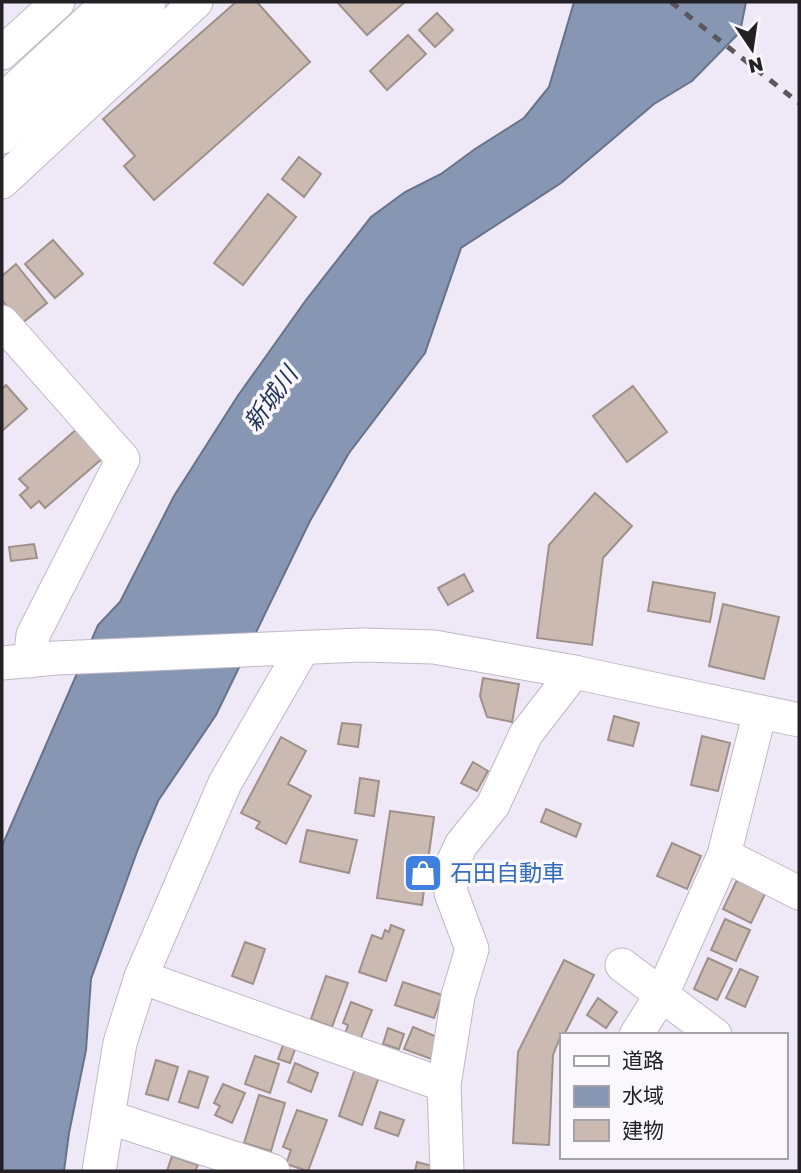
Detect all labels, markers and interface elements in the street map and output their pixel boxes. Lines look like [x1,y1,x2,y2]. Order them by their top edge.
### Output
north arrow [717,14,787,84]
text: N [746,53,766,79]
water label: 新城川 [237,358,304,436]
shop icon: 石田自動車 [402,852,444,894]
place label: 石田自動車 [450,858,565,886]
legend [560,1033,787,1159]
text: 道路 [622,1047,664,1073]
text: 水域 [622,1082,664,1108]
text: 建物 [622,1117,664,1143]

